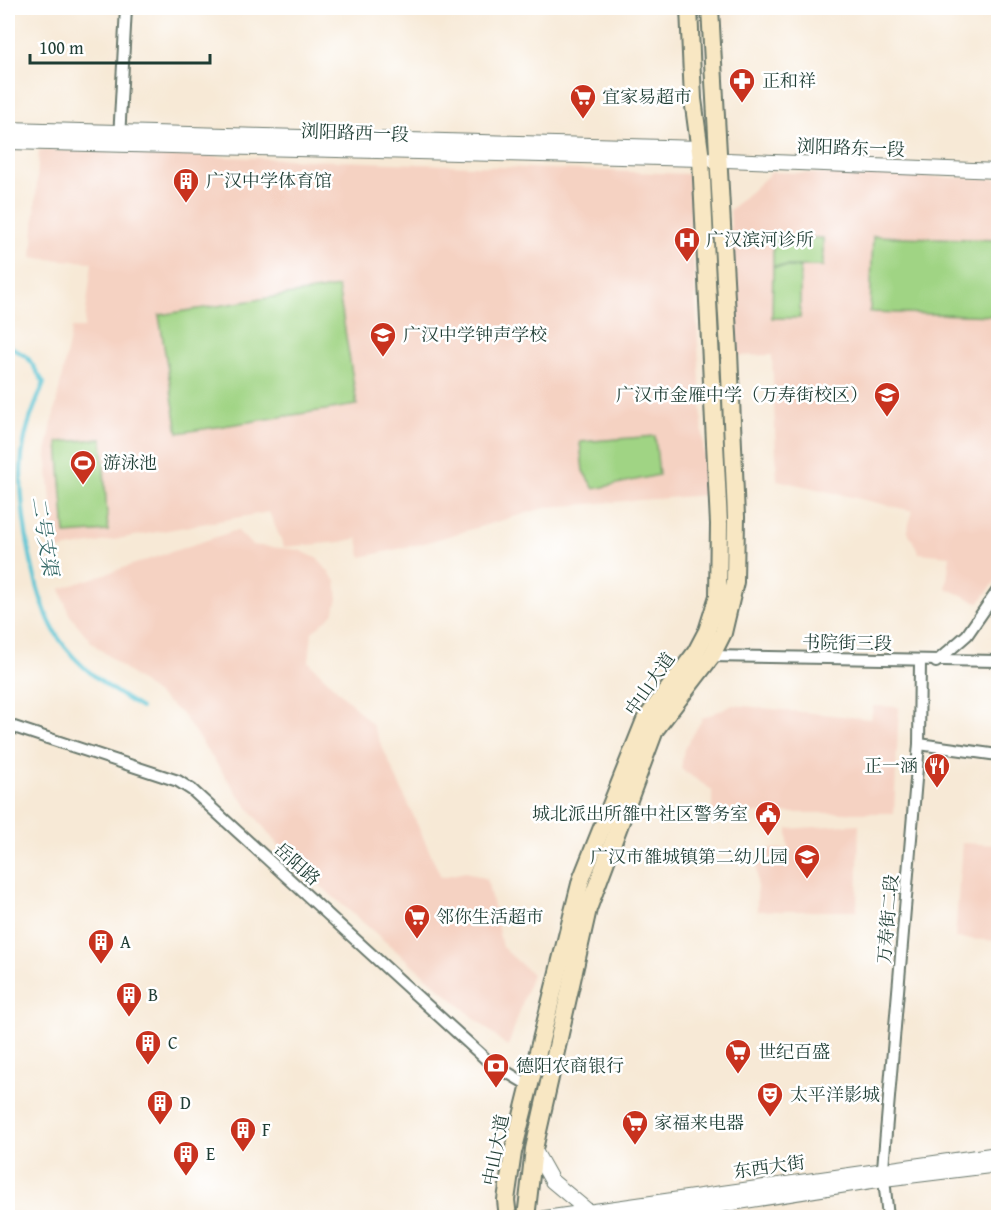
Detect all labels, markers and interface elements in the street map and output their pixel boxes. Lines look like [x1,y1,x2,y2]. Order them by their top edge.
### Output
scale bar [30,27,210,65]
text: 100 m [39,34,84,61]
pharmacy icon: 正和祥 [727,66,757,104]
place label: 正和祥 [762,67,816,94]
supermarket icon: 宜家易超市 [568,82,598,120]
place label: 宜家易超市 [602,83,692,110]
street label: 浏阳路西一段 [301,117,409,148]
street label: 浏阳路东一段 [797,132,905,163]
building icon: 广汉中学体育馆 [171,166,201,204]
place label: 广汉中学体育馆 [206,167,332,194]
hospital icon: 广汉滨河诊所 [672,225,702,263]
place label: 广汉滨河诊所 [706,226,814,253]
school or university icon: 广汉中学钟声学校 [368,320,398,358]
place label: 广汉中学钟声学校 [403,321,547,348]
school or university icon: 广汉市金雁中学（万寿街校区） [872,380,902,418]
place label: 广汉市金雁中学（万寿街校区） [616,381,868,408]
sports icon: 游泳池 [68,448,98,486]
place label: 游泳池 [103,449,157,476]
water label: 二号支渠 [25,494,67,581]
street label: 书院街三段 [802,628,892,657]
street label: 中山大道 [618,646,681,721]
restaurant icon: 正一涵 [922,751,952,789]
place label: 正一涵 [864,752,918,779]
public building icon: 城北派出所雒中社区警务室 [753,799,783,837]
place label: 城北派出所雒中社区警务室 [532,800,748,827]
street label: 岳阳路 [268,836,326,892]
school or university icon: 广汉市雒城镇第二幼儿园 [792,842,822,880]
place label: 广汉市雒城镇第二幼儿园 [590,843,788,870]
street label: 万寿街二段 [870,873,905,965]
supermarket icon: 邻你生活超市 [402,902,432,940]
place label: 邻你生活超市 [436,903,544,930]
building icon: A [86,927,116,965]
place label: A [120,928,131,955]
building icon: B [114,980,144,1018]
place label: B [148,981,158,1008]
building icon: C [133,1028,163,1066]
place label: C [168,1029,178,1056]
supermarket icon: 世纪百盛 [723,1037,753,1075]
place label: 世纪百盛 [758,1038,830,1065]
bank icon: 德阳农商银行 [481,1051,511,1089]
place label: 德阳农商银行 [516,1052,624,1079]
theatre icon: 太平洋影城 [755,1080,785,1118]
place label: 太平洋影城 [790,1081,880,1108]
building icon: D [145,1088,175,1126]
place label: D [180,1089,191,1116]
supermarket icon: 家福来电器 [620,1108,650,1146]
place label: 家福来电器 [654,1109,744,1136]
street label: 中山大道 [475,1112,516,1188]
building icon: F [228,1115,258,1153]
place label: F [262,1116,271,1143]
building icon: E [171,1139,201,1177]
place label: E [206,1140,215,1167]
street label: 东西大街 [731,1148,806,1185]

